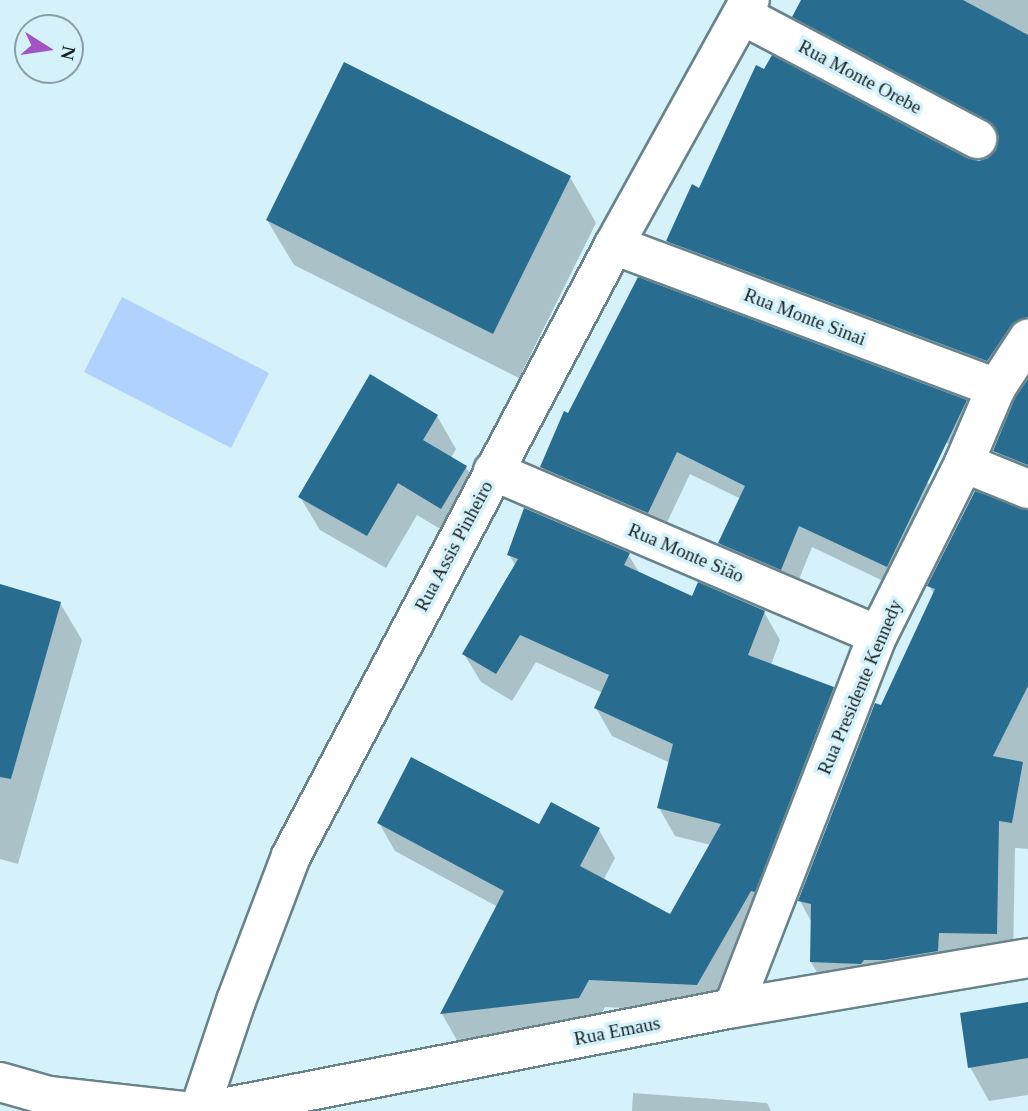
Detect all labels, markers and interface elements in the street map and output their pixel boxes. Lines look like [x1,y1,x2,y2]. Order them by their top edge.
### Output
north arrow [14,14,84,84]
street label: Rua Monte Orebe [795,35,925,119]
text: N [56,44,80,62]
street label: Rua Monte Sinai [741,283,869,351]
street label: Rua Assis Pinheiro [410,476,498,616]
street label: Rua Monte Sião [625,518,747,588]
street label: Rua Presidente Kennedy [813,596,907,778]
street label: Rua Emaus [572,1012,662,1050]

